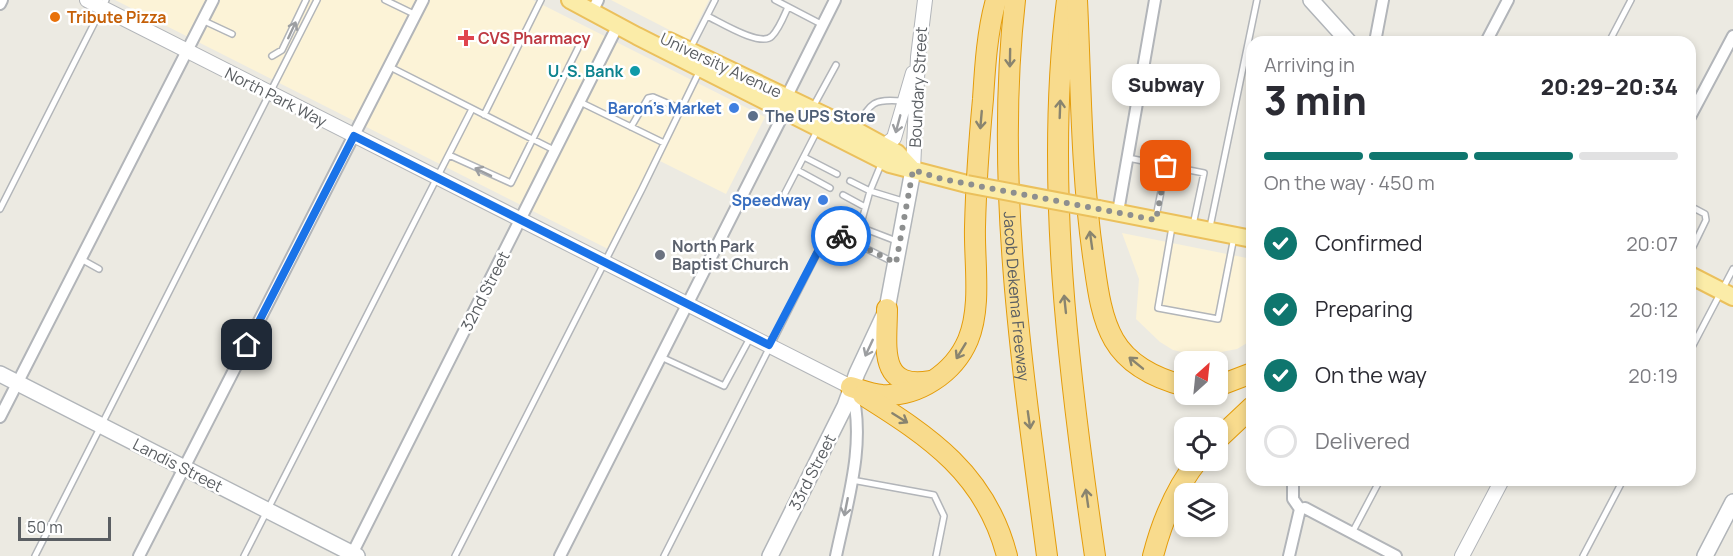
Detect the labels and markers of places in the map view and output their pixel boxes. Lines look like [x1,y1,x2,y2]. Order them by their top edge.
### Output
place label: Tribute Pizza [67,6,166,28]
marker: Tribute Pizza [48,10,62,24]
place label: CVS Pharmacy [478,27,590,49]
marker: CVS Pharmacy [459,31,473,45]
place label: U. S. Bank [548,60,623,82]
marker: U. S. Bank [628,64,642,78]
callout: Subway [1112,64,1220,106]
place label: Baron’s Market [608,97,722,119]
marker: Baron’s Market [727,101,741,115]
place label: The UPS Store [765,105,876,127]
marker: The UPS Store [746,109,760,123]
pin [1140,140,1191,191]
place label: Speedway [731,189,811,211]
marker: Speedway [816,193,830,207]
place label: North Park Baptist Church [672,235,789,275]
marker: North Park Baptist Church [653,248,667,262]
pin [221,319,272,370]

